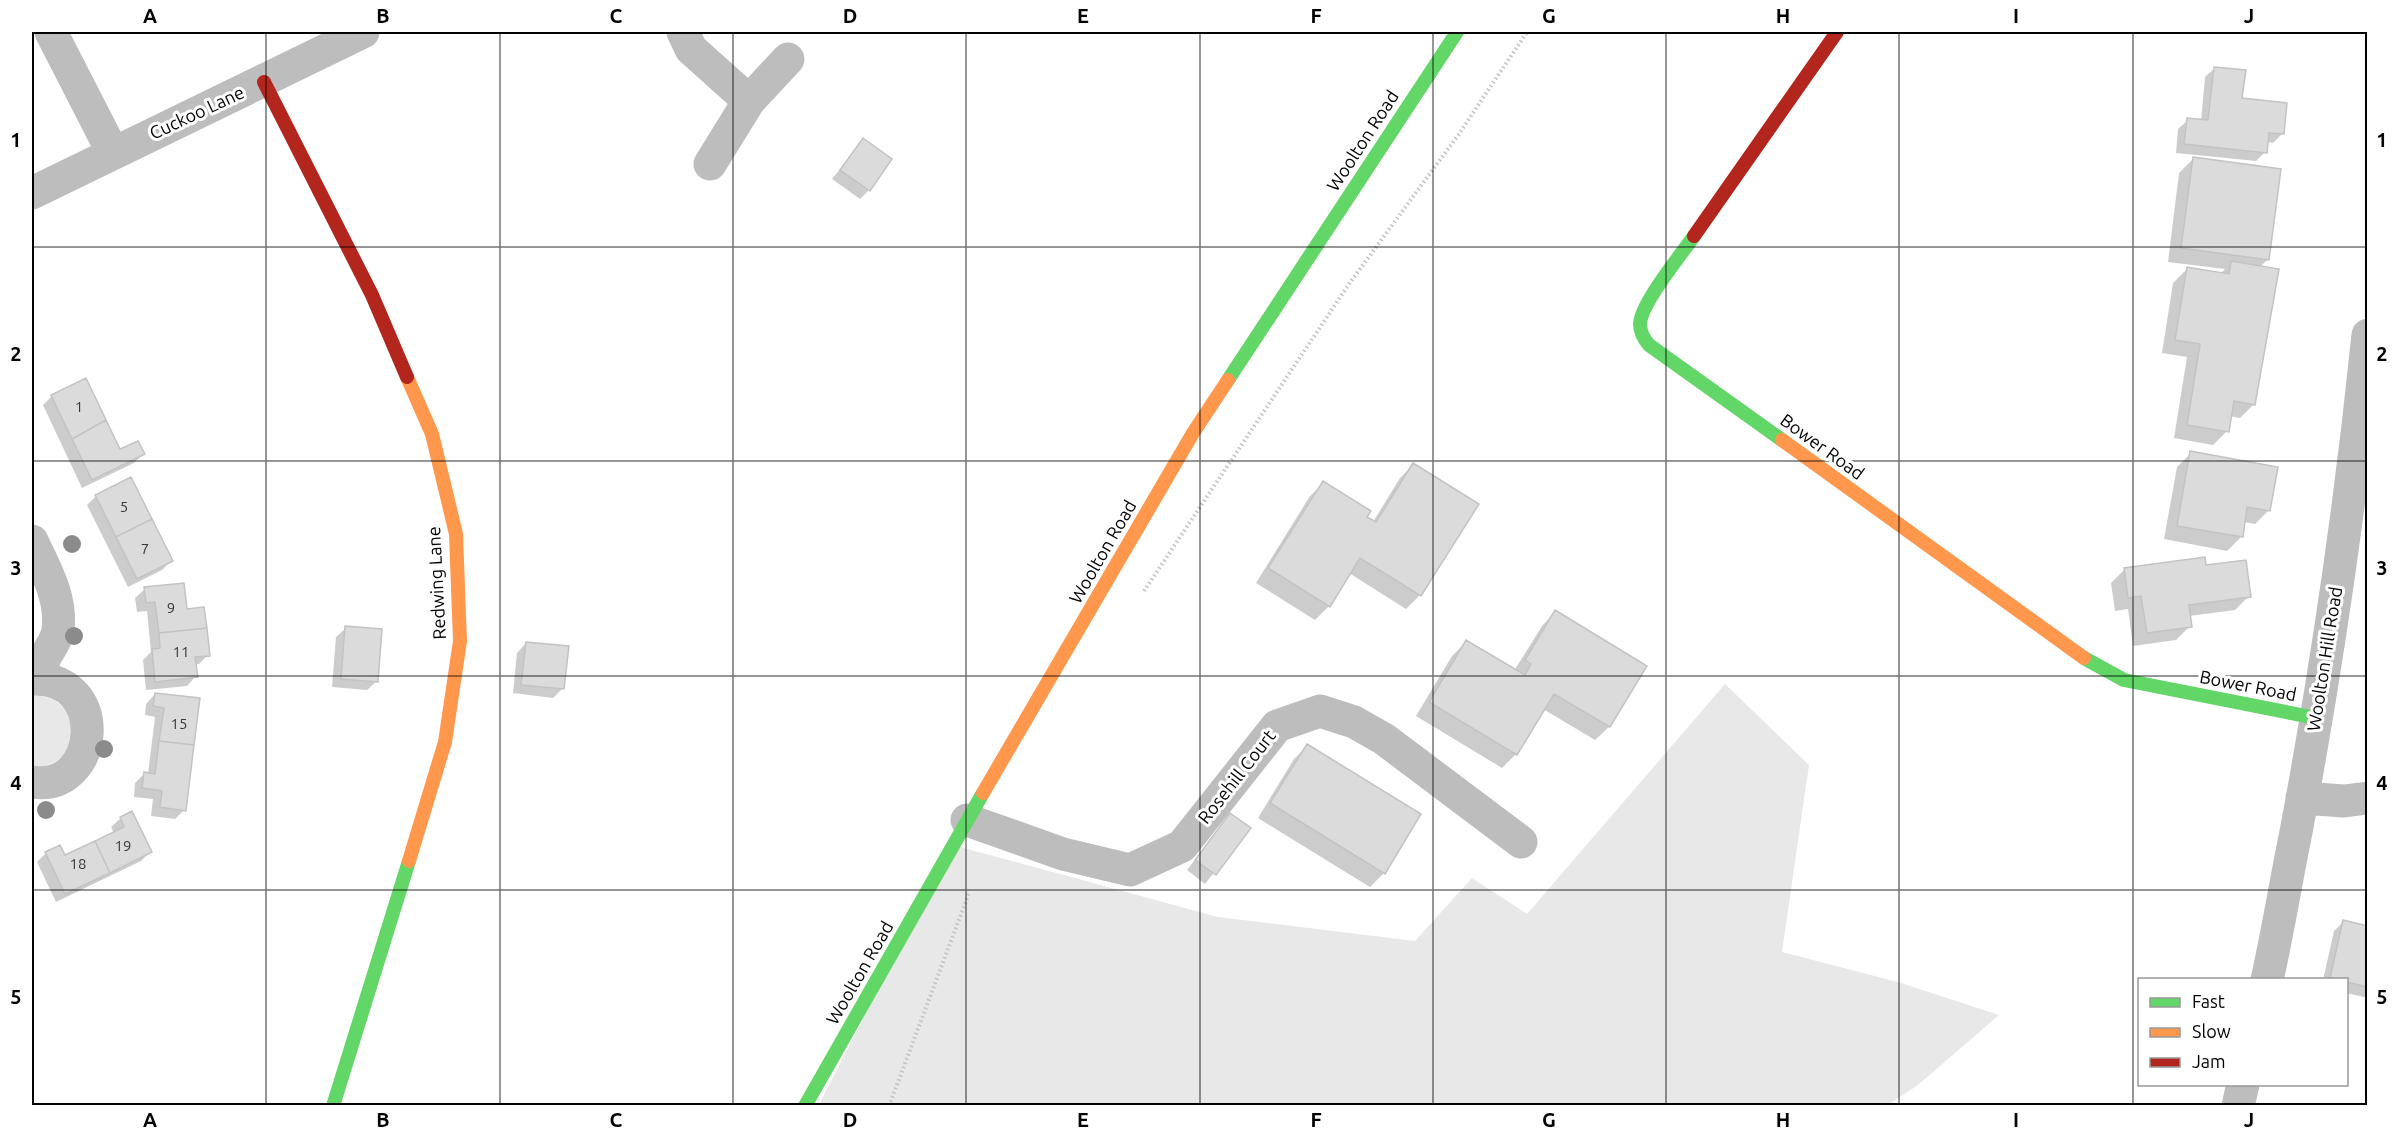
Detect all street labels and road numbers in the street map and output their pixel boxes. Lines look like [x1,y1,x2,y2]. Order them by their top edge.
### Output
street label: Cuckoo Lane [146,81,247,143]
street label: Woolton Road [1322,87,1402,194]
street label: Bower Road [1777,409,1868,483]
street label: Woolton Road [1065,496,1140,607]
street label: Redwing Lane [423,526,449,640]
street label: Woolton Hill Road [2303,585,2345,733]
street label: Bower Road [2198,666,2298,704]
street label: Rosehill Court [1193,726,1279,827]
street label: Woolton Road [822,917,897,1028]

